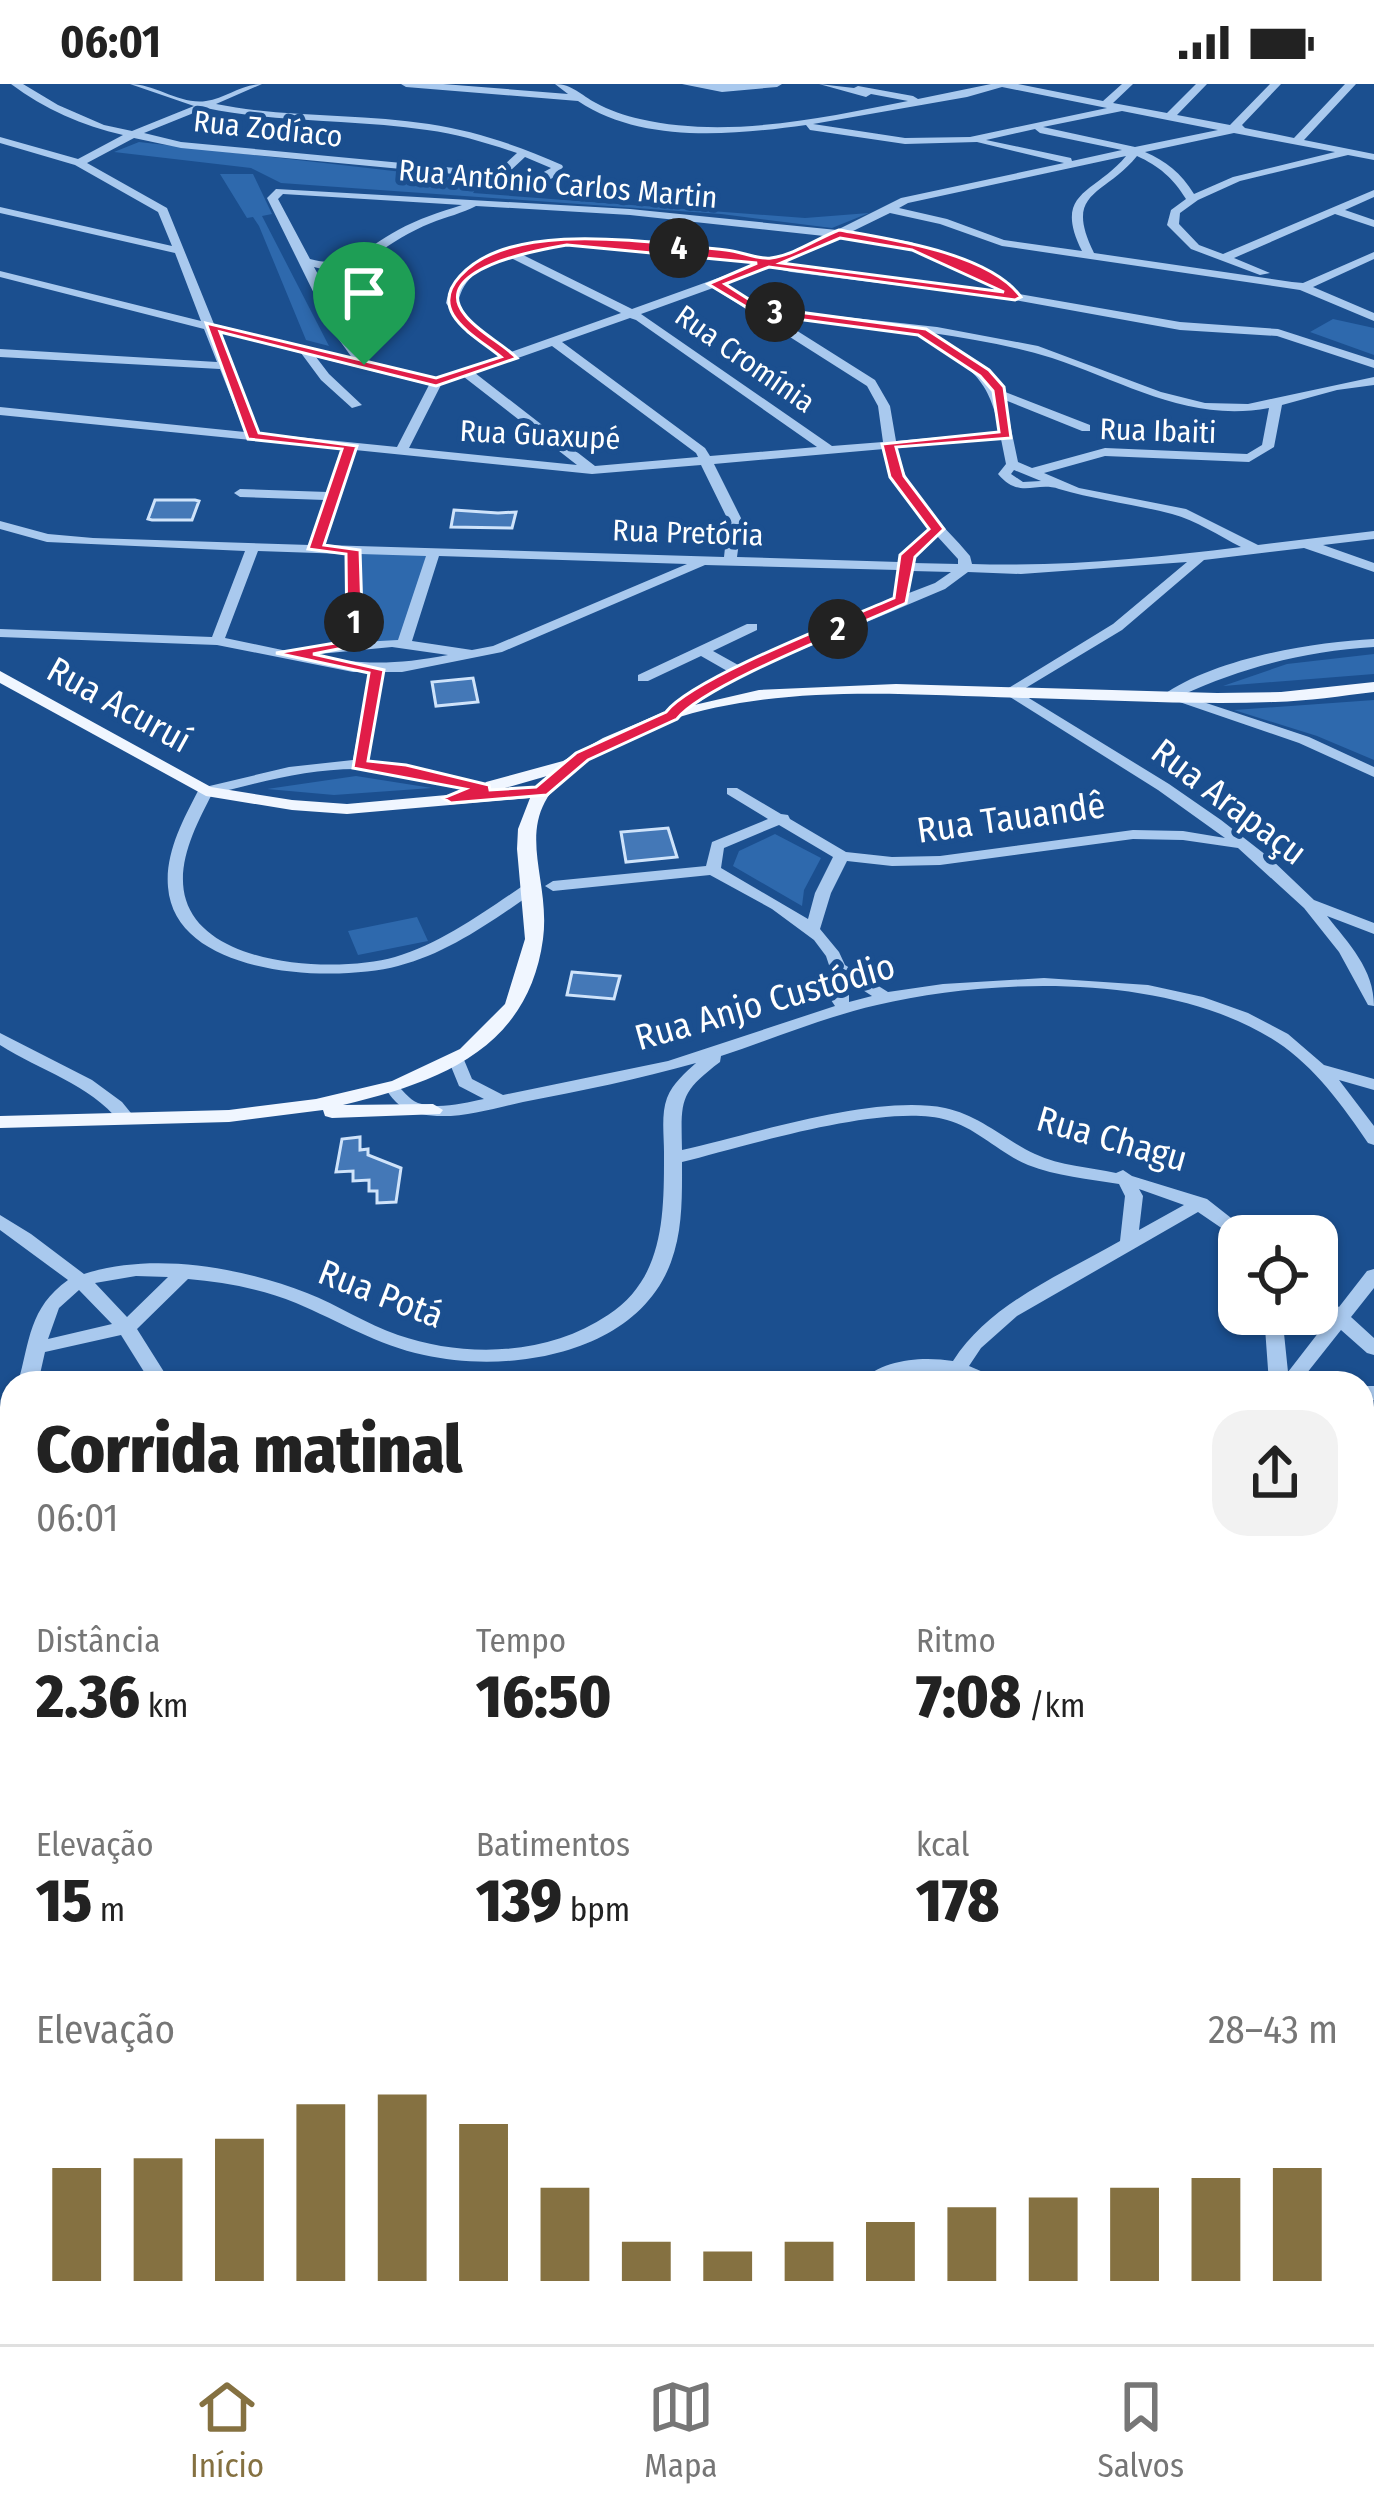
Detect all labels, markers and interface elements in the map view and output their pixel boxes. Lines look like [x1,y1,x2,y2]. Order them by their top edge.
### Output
text: 06:01 [60,15,161,69]
street label: Rua Zodíaco [192,103,344,155]
street label: Rua Antônio Carlos Martin [397,152,719,216]
pin: 4 [649,218,709,278]
text: 4 [671,228,687,268]
pin [313,242,415,365]
icon: arrive [331,260,397,326]
pin: 3 [745,282,805,342]
text: 3 [767,292,783,332]
street label: Rua Cromínia [668,298,822,420]
street label: Rua Ibaiti [1099,411,1217,451]
street label: Rua Guaxupé [459,413,621,457]
street label: Rua Pretória [612,512,764,554]
pin: 1 [324,592,384,652]
pin: 2 [808,599,868,659]
text: 1 [347,602,361,642]
text: 2 [830,609,846,649]
street label: Rua Acuruí [39,647,199,763]
street label: Rua Arapaçu [1143,729,1315,875]
street label: Rua Tauandê [914,783,1108,853]
street label: Rua Anjo Custódio [630,944,900,1060]
street label: Rua Chagu [1032,1097,1192,1181]
map controls [1218,1215,1338,1335]
button: locate [1218,1215,1338,1335]
street label: Rua Potá [312,1250,450,1338]
text: Corrida matinal [36,1410,462,1489]
button: share [1212,1410,1338,1536]
text: 06:01 [36,1495,119,1541]
text: Distância [36,1621,160,1661]
text: Tempo [476,1621,566,1661]
text: Ritmo [916,1621,996,1661]
text: 2.36 [36,1661,140,1733]
text: 16:50 [476,1661,612,1733]
text: 7:08 [916,1661,1021,1733]
text: km [140,1686,188,1726]
text: /km [1021,1686,1085,1726]
text: Elevação [36,1825,154,1865]
text: Batimentos [476,1825,630,1865]
text: kcal [916,1825,969,1865]
text: 15 [36,1865,92,1937]
text: 139 [476,1865,562,1937]
text: 178 [916,1865,999,1937]
text: m [92,1890,125,1930]
text: bpm [562,1890,630,1930]
text: Elevação [36,2007,175,2053]
text: 28–43 m [1208,2007,1338,2053]
tab: Início [190,2374,264,2486]
tab: Mapa [644,2374,717,2486]
tab: Salvos [1097,2374,1184,2486]

